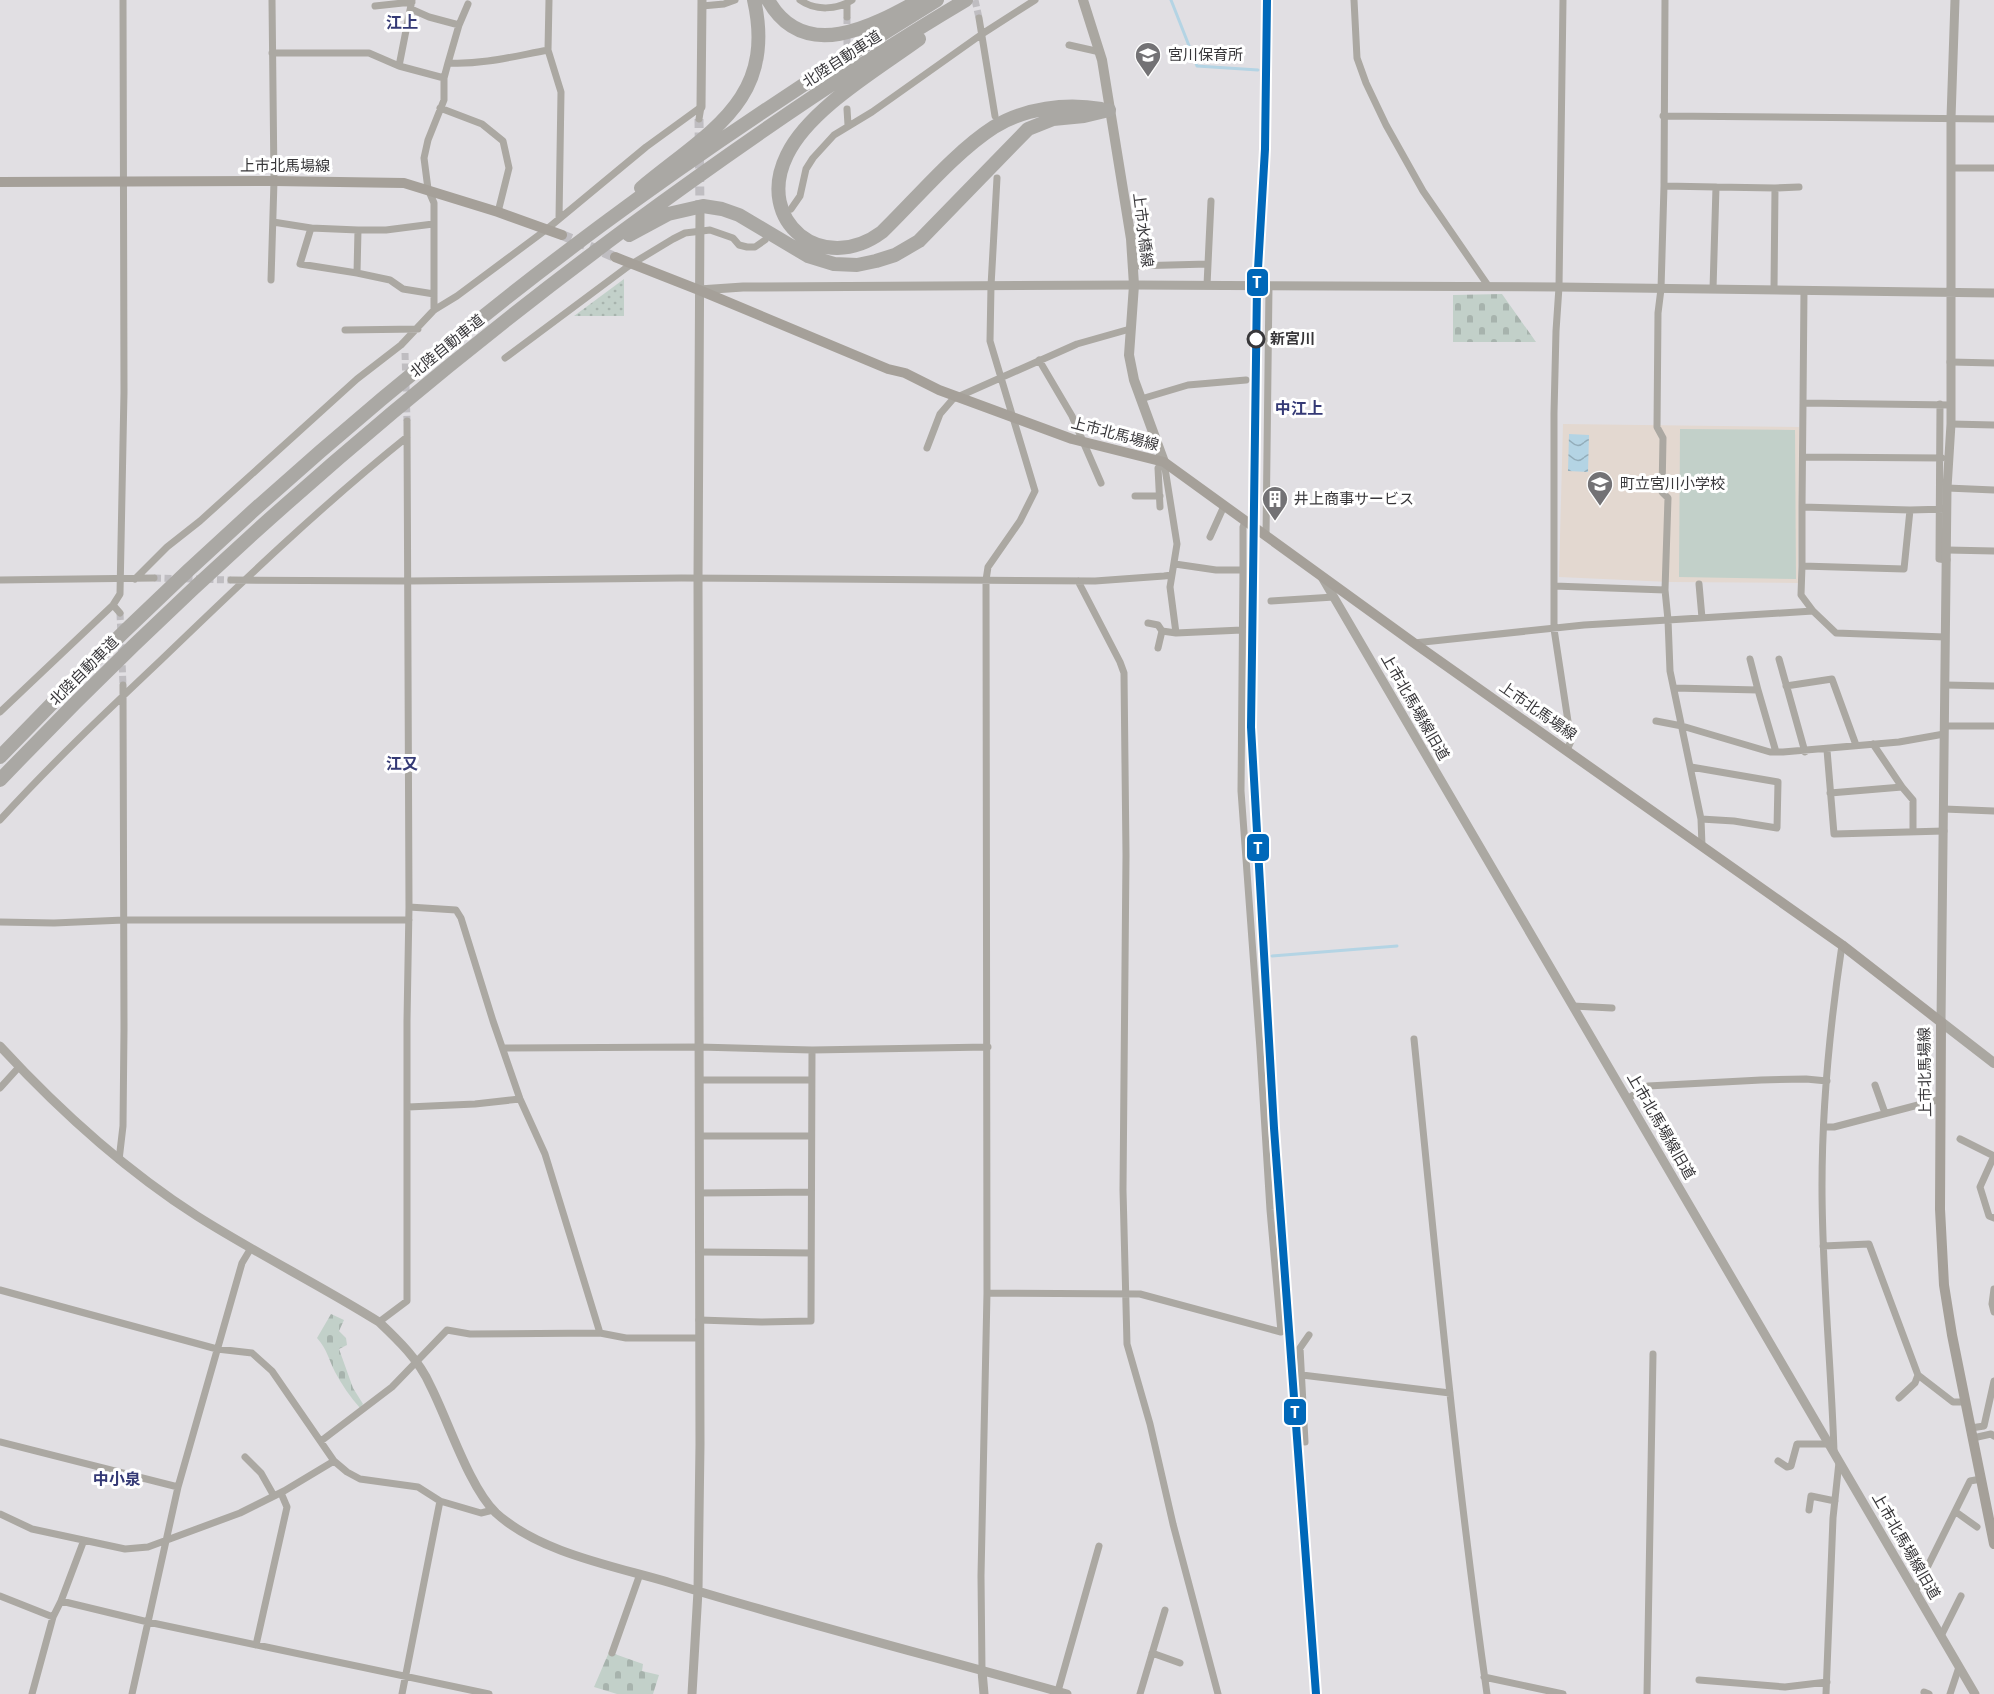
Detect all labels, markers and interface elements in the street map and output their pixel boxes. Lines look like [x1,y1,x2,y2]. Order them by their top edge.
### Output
district label: 江上 [386,11,418,33]
street label: 北陸自動車道 [798,25,885,91]
school or university icon: 宮川保育所 [1133,40,1163,78]
place label: 宮川保育所 [1168,44,1243,64]
street label: 上市北馬場線 [240,155,330,175]
street label: 上市水橋線 [1129,191,1158,268]
line badge: T [1246,268,1269,297]
text: T [1252,271,1262,293]
street label: 北陸自動車道 [405,309,488,381]
place label: 新宮川 [1270,328,1315,348]
marker: 新宮川 [1247,330,1265,348]
district label: 中江上 [1275,397,1323,419]
street label: 上市北馬場線 [1069,412,1161,454]
school or university icon: 町立宮川小学校 [1585,469,1615,507]
place label: 町立宮川小学校 [1620,473,1725,493]
building icon: 井上商事サービス [1260,484,1290,522]
place label: 井上商事サービス [1294,488,1414,508]
street label: 北陸自動車道 [44,631,122,709]
street label: 上市北馬場線旧道 [1377,650,1455,763]
street label: 上市北馬場線 [1496,676,1581,744]
district label: 江又 [386,752,418,774]
line badge: T [1246,833,1270,862]
text: T [1253,837,1263,859]
street label: 上市北馬場線 [1913,1027,1935,1117]
street label: 上市北馬場線旧道 [1623,1069,1701,1182]
line badge: T [1283,1398,1307,1426]
text: T [1290,1401,1300,1423]
district label: 中小泉 [93,1468,141,1490]
street label: 上市北馬場線旧道 [1868,1489,1946,1602]

